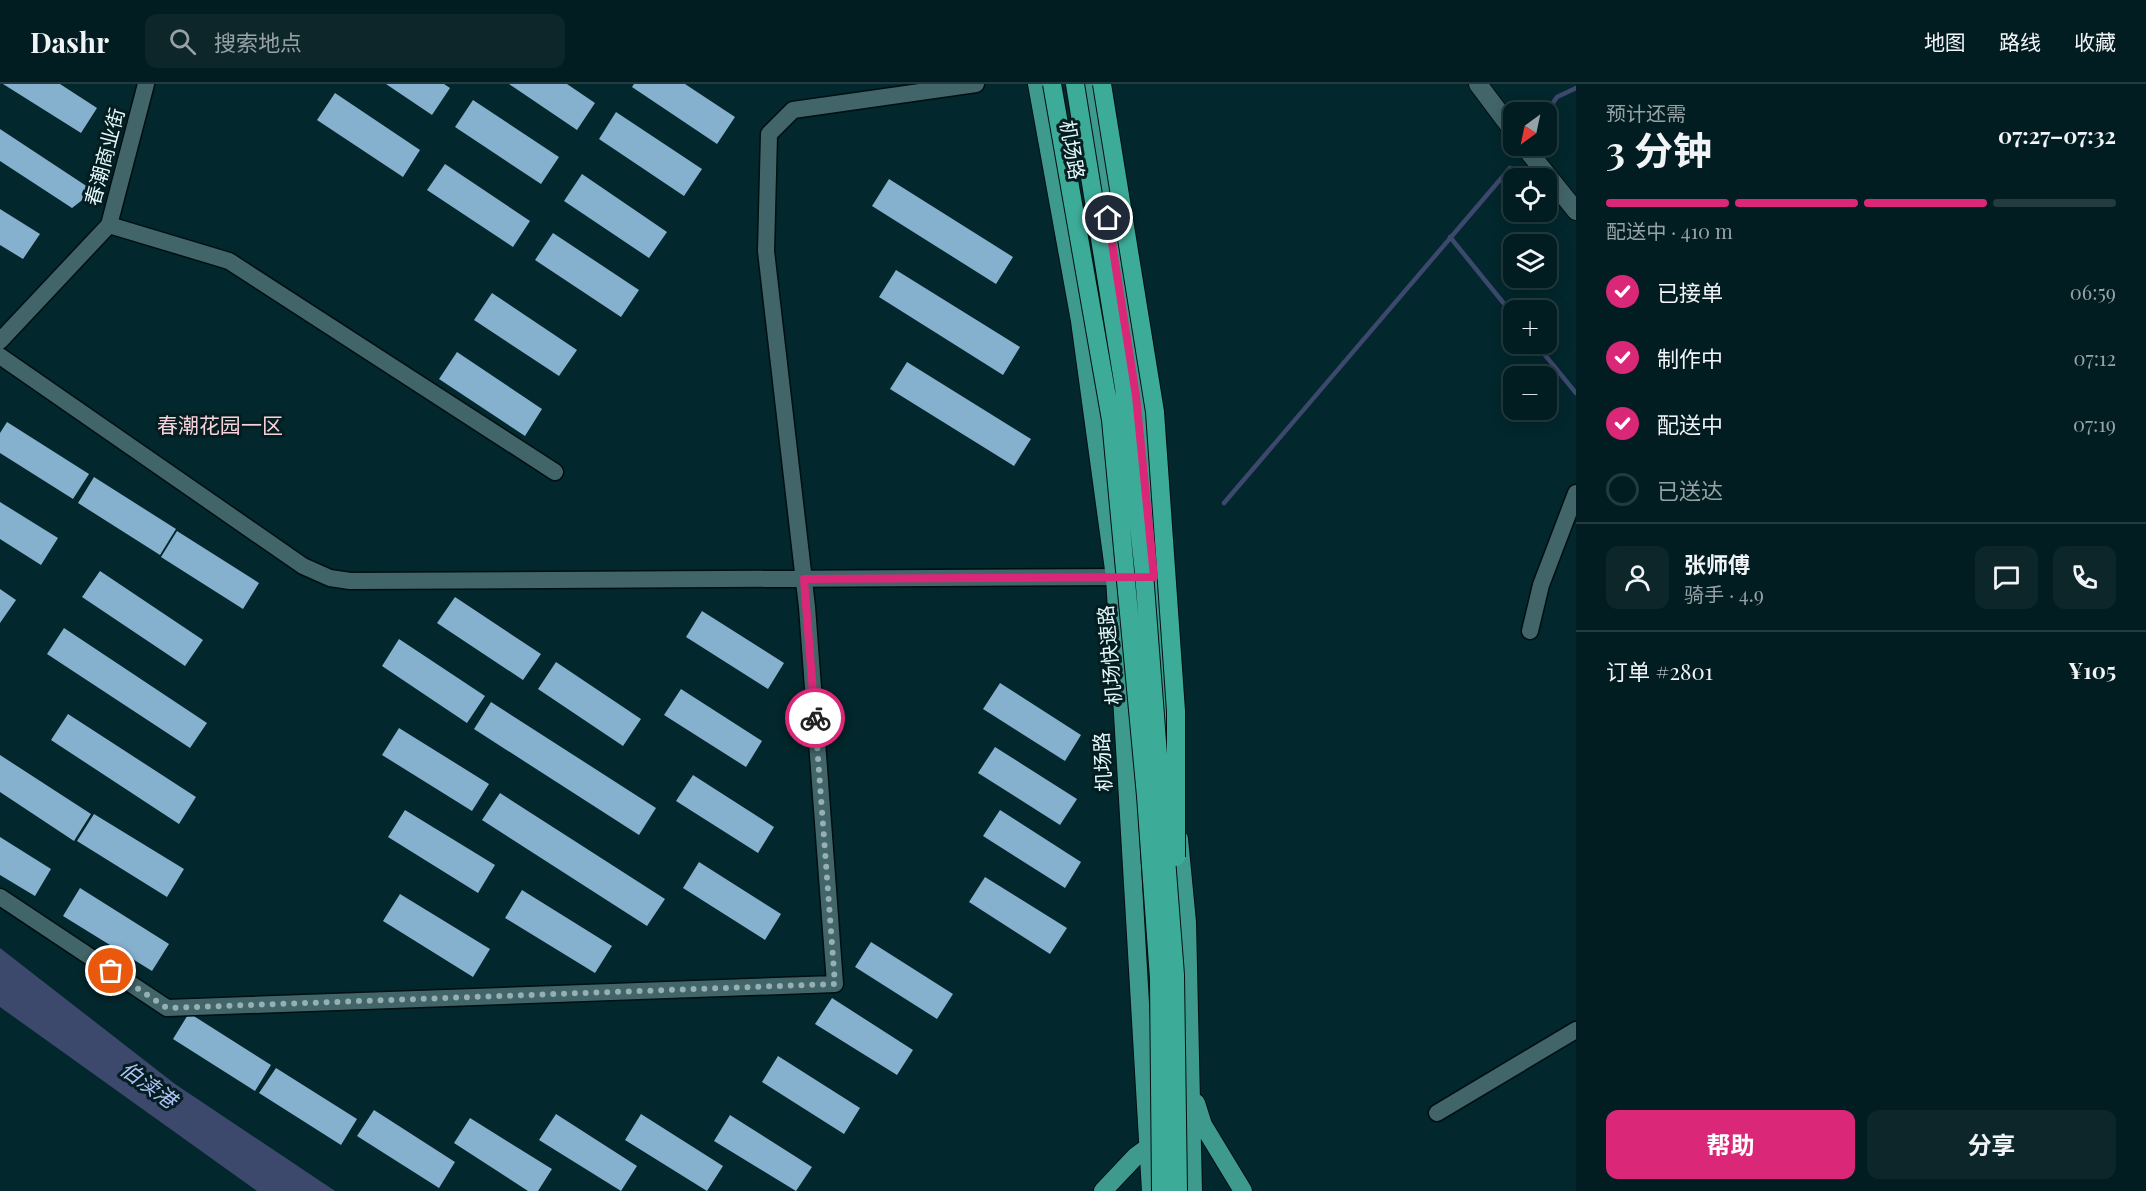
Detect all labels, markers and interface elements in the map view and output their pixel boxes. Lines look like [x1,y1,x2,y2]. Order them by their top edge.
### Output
search box [145,14,565,68]
text: Dashr [30,23,109,60]
icon: search [166,25,199,58]
text: 搜索地点 [214,27,302,57]
text: 地图 [1924,27,1966,55]
text: 路线 [1999,27,2041,55]
text: 收藏 [2074,27,2116,55]
text: 预计还需 [1606,99,1686,126]
north arrow [1503,102,1557,156]
map controls [1503,102,1557,420]
street label: 春潮商业街 [78,105,130,208]
street label: 机场路 [1055,118,1092,182]
text: 07:27–07:32 [1998,120,2116,150]
text: 3 分钟 [1606,123,1712,175]
button: locate [1503,168,1557,222]
pin [1082,192,1133,243]
icon: home [1091,201,1124,234]
text: 配送中 · 410 m [1606,217,1733,244]
button: layers [1503,234,1557,288]
icon: check [1606,275,1639,308]
text: 已接单 [1657,277,1723,307]
text: 06:59 [2070,278,2116,305]
button: + [1503,300,1557,354]
icon: check [1606,341,1639,374]
text: 制作中 [1657,343,1723,373]
text: 07:12 [2074,344,2116,371]
button: − [1503,366,1557,420]
icon: check [1606,407,1639,440]
text: 配送中 [1657,409,1723,439]
district label: 春潮花园一区 [157,410,283,438]
text: 07:19 [2073,410,2116,437]
text: 已送达 [1657,475,1723,505]
button: person [1606,546,1669,609]
button: chat [1975,546,2038,609]
button: phone [2053,546,2116,609]
text: 张师傅 [1684,549,1750,579]
text: 骑手 · 4.9 [1684,580,1764,607]
street label: 机场快速路 [1091,604,1126,706]
text: ¥105 [2068,655,2116,685]
text: 订单 #2801 [1606,656,1713,686]
courier [785,688,845,748]
icon: bike [799,702,832,735]
street label: 机场路 [1086,731,1117,793]
pin [85,945,136,996]
icon: bag [94,954,127,987]
water label: 伯渎港 [115,1054,185,1115]
button: 帮助 [1606,1110,1855,1179]
button: 分享 [1867,1110,2116,1179]

